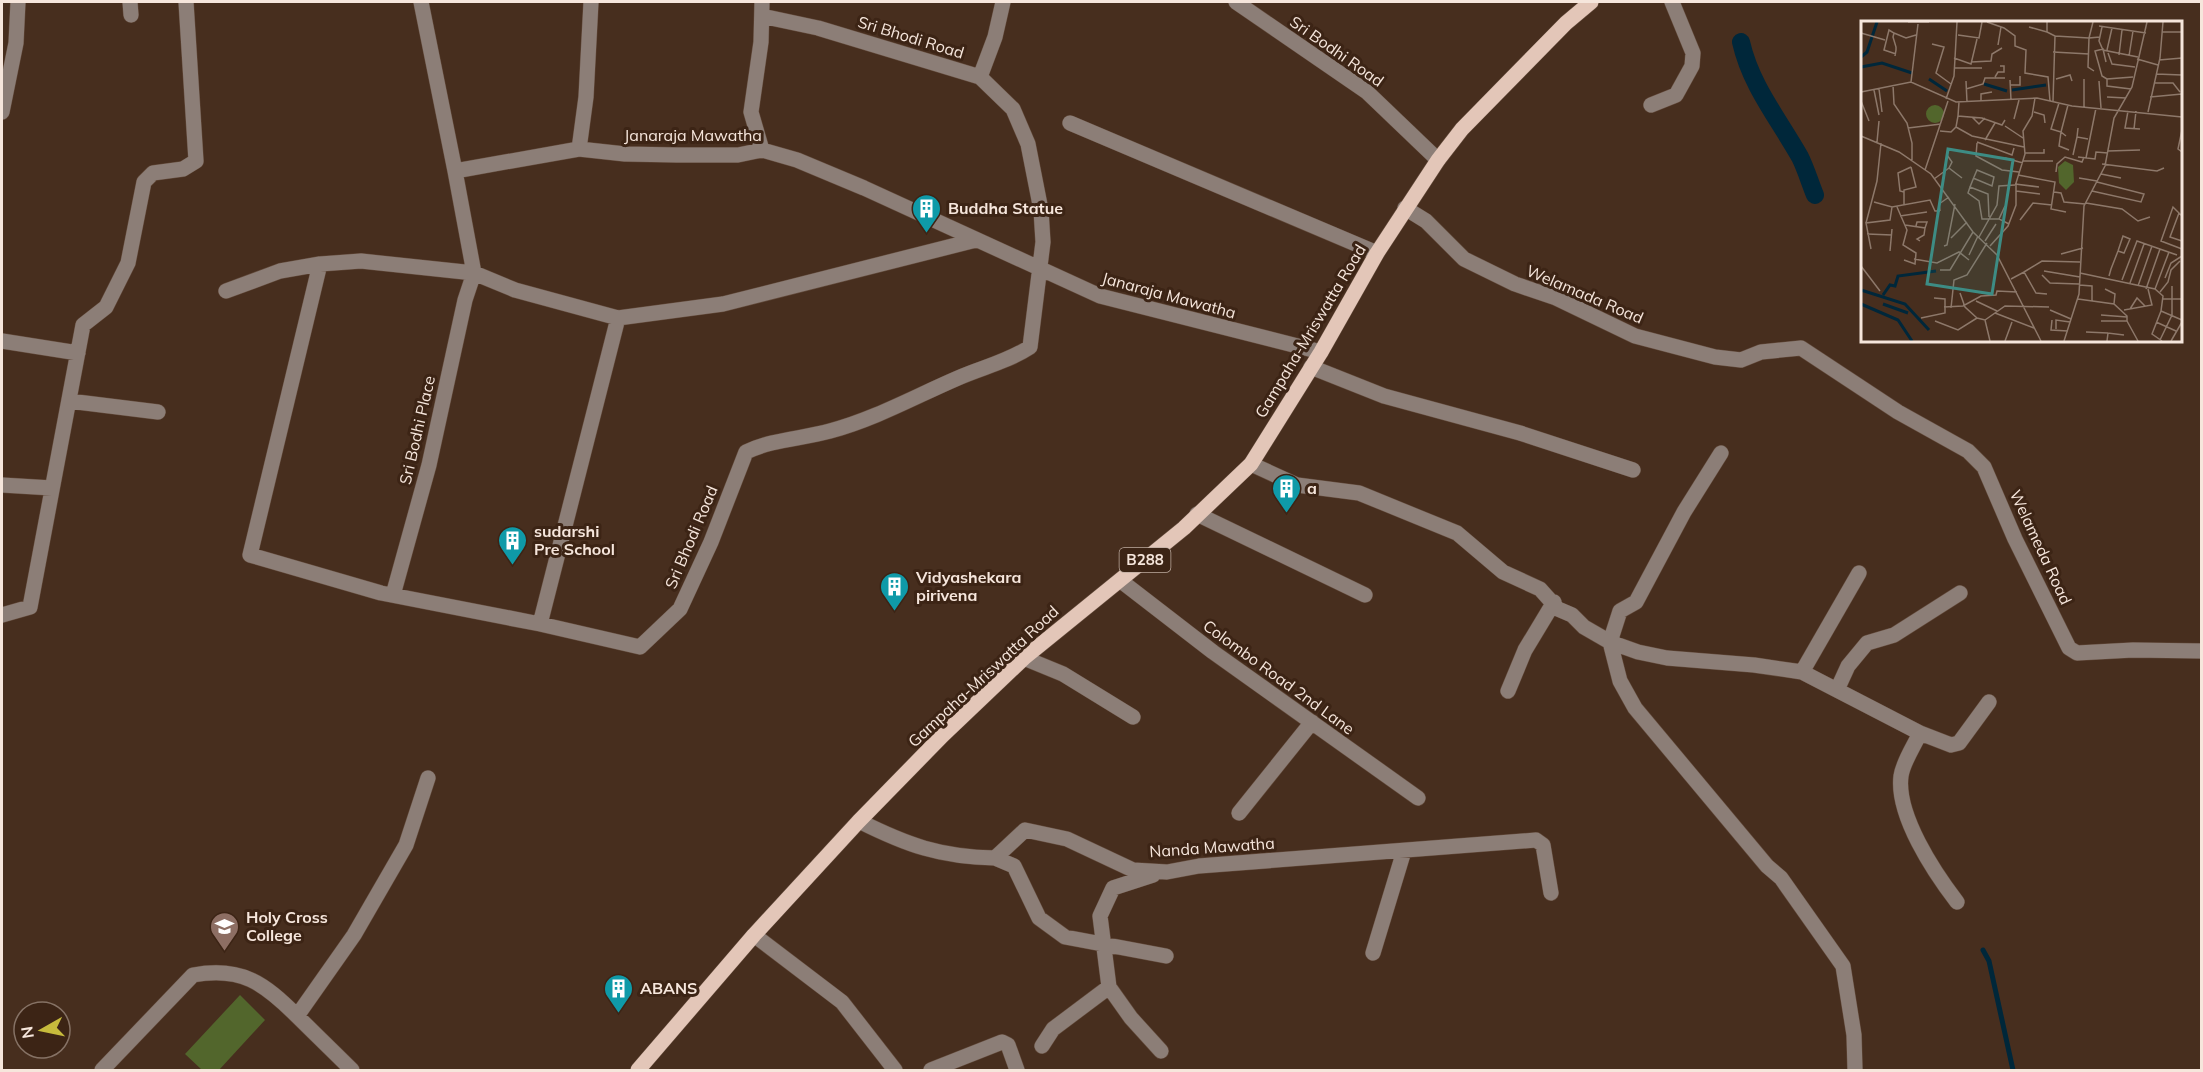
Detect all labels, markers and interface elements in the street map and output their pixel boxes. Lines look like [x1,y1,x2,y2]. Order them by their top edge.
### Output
street label: Sri Bhodi Road [855,11,967,63]
street label: Sri Bodhi Road [1286,11,1388,91]
inset map [1861,21,2182,342]
street label: Janaraja Mawatha [624,125,762,145]
building icon: Buddha Statue [911,192,943,234]
place label: Buddha Statue [948,198,1063,218]
street label: Gampaha-Mriswatta Road [1250,241,1370,421]
street label: Welamada Road [1523,260,1647,328]
street label: Janaraja Mawatha [1100,267,1238,323]
street label: Sri Bodhi Place [395,374,439,486]
building icon: a [1270,472,1302,514]
place label: a [1307,478,1317,498]
street label: Sri Bhodi Road [660,482,722,592]
street label: Welameda Road [2006,486,2076,608]
place label: sudarshi Pre School [534,521,615,559]
building icon: sudarshi Pre School [497,524,529,566]
road number: B288 [1120,548,1170,572]
place label: Vidyashekara pirivena [915,567,1021,605]
building icon: Vidyashekara pirivena [879,570,911,612]
street label: Gampaha-Mriswatta Road [903,601,1063,751]
street label: Colombo Road 2nd Lane [1200,615,1358,739]
street label: Nanda Mawatha [1149,833,1275,861]
place label: Holy Cross College [246,907,328,945]
school or university icon: Holy Cross College [209,910,241,952]
building icon: ABANS [603,972,635,1014]
place label: ABANS [640,978,697,998]
north arrow [12,1000,72,1060]
text: N [16,1025,38,1040]

